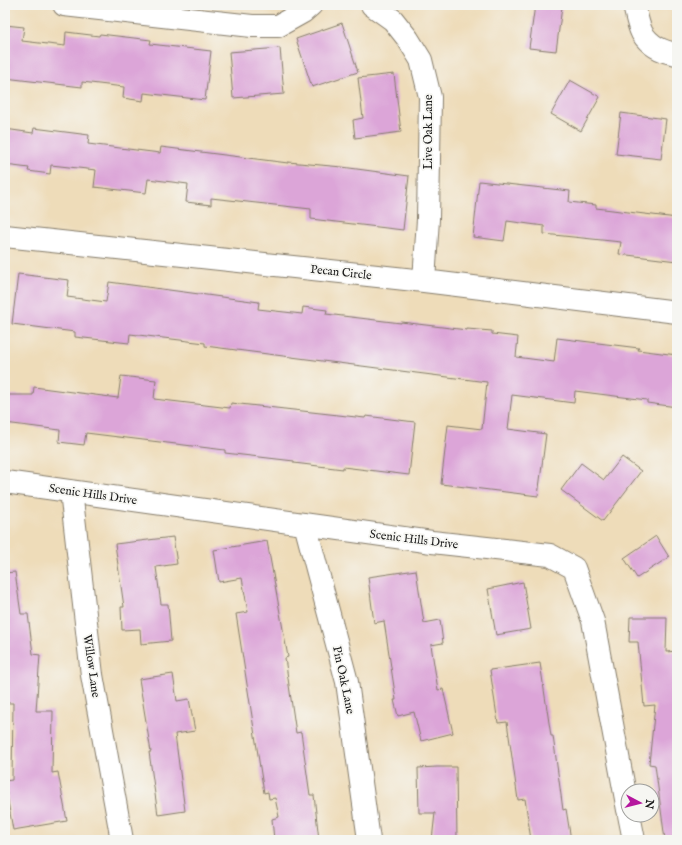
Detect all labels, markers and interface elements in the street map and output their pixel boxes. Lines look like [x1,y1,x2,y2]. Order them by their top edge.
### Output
street label: Live Oak Lane [421,94,436,169]
street label: Pecan Circle [309,262,373,283]
street label: Scenic Hills Drive [48,481,139,508]
street label: Scenic Hills Drive [369,527,460,552]
street label: Willow Lane [80,634,103,699]
street label: Pin Oak Lane [329,645,358,716]
north arrow [620,783,660,823]
text: N [641,798,657,810]

